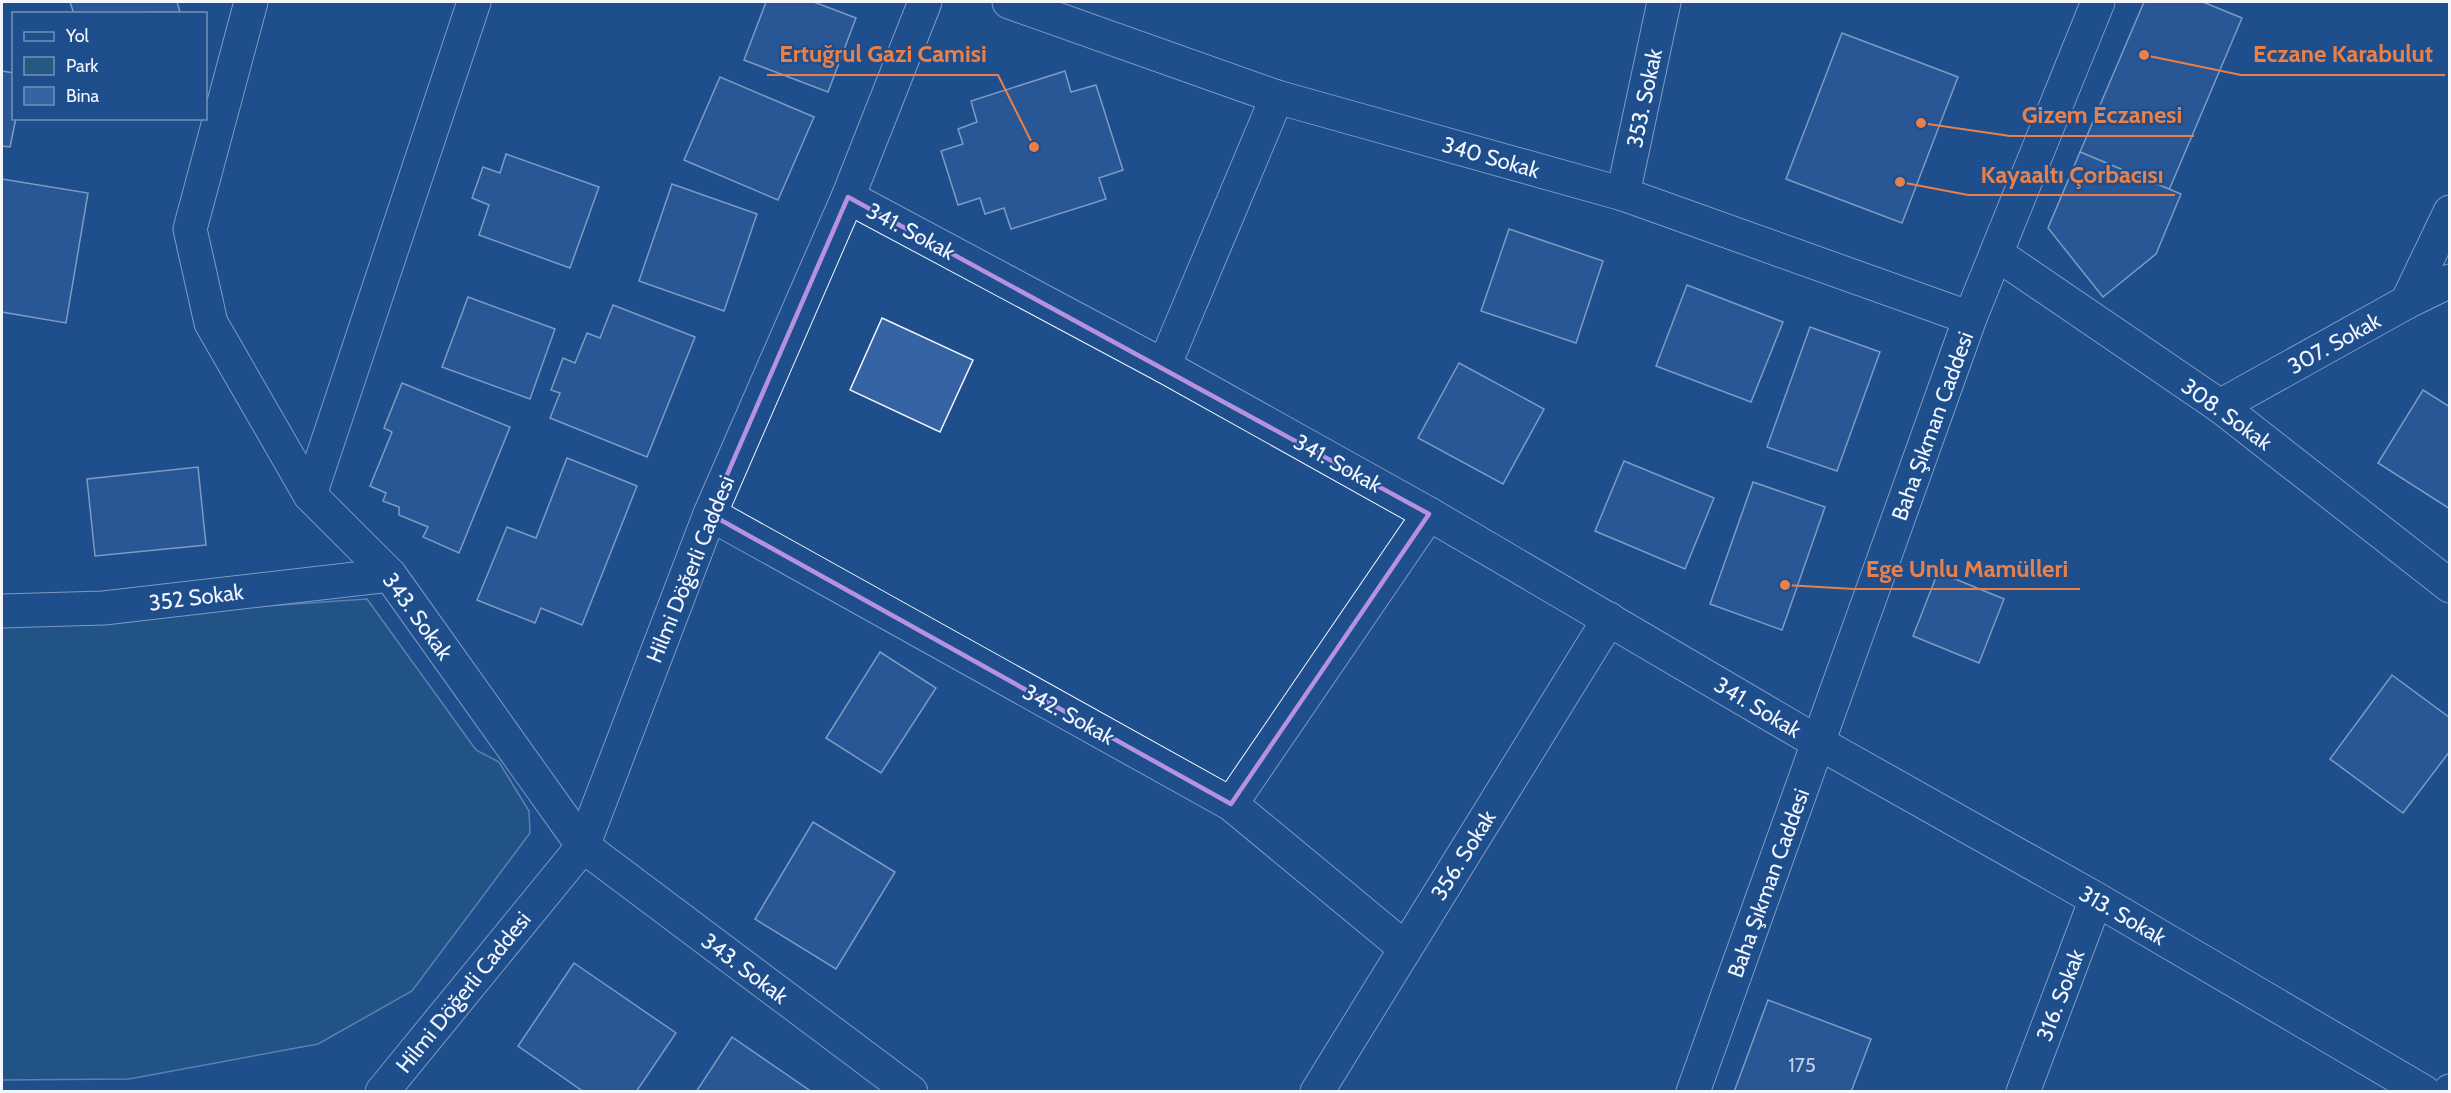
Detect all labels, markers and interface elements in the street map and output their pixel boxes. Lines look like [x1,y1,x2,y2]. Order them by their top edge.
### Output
legend [12,12,207,120]
text: Yol [65,25,90,47]
callout: Ertuğrul Gazi Camisi [767,33,998,75]
callout: Eczane Karabulut [2241,33,2445,75]
text: Ertuğrul Gazi Camisi [779,39,987,68]
text: Eczane Karabulut [2253,39,2433,68]
street label: 353. Sokak [1621,46,1668,150]
text: Park [66,55,99,77]
text: Bina [66,85,100,107]
callout: Gizem Eczanesi [2010,94,2194,136]
text: Gizem Eczanesi [2022,100,2182,129]
street label: 340 Sokak [1439,131,1543,184]
callout: Kayaaltı Çorbacısı [1968,153,2175,195]
text: Kayaaltı Çorbacısı [1981,160,2163,189]
street label: 341. Sokak [862,197,960,266]
street label: 307. Sokak [2283,307,2385,380]
street label: Baha Şıkman Caddesi [1886,328,1979,524]
street label: 308. Sokak [2176,373,2277,456]
street label: 341. Sokak [1289,428,1387,499]
street label: Hilmi Döğerli Caddesi [641,472,740,667]
callout: Ege Unlu Mamülleri [1854,547,2080,589]
text: Ege Unlu Mamülleri [1866,554,2068,583]
street label: 343. Sokak [377,567,458,665]
street label: 352 Sokak [147,578,245,617]
street label: 341. Sokak [1709,671,1806,744]
street label: 342. Sokak [1018,678,1119,751]
street label: Baha Şıkman Caddesi [1722,785,1815,981]
street label: 356. Sokak [1425,805,1502,905]
street label: 313. Sokak [2075,880,2171,951]
street label: Hilmi Döğerli Caddesi [390,906,537,1078]
street label: 343. Sokak [696,927,793,1010]
street label: 316. Sokak [2031,945,2090,1045]
house number: 175 [1788,1053,1816,1077]

